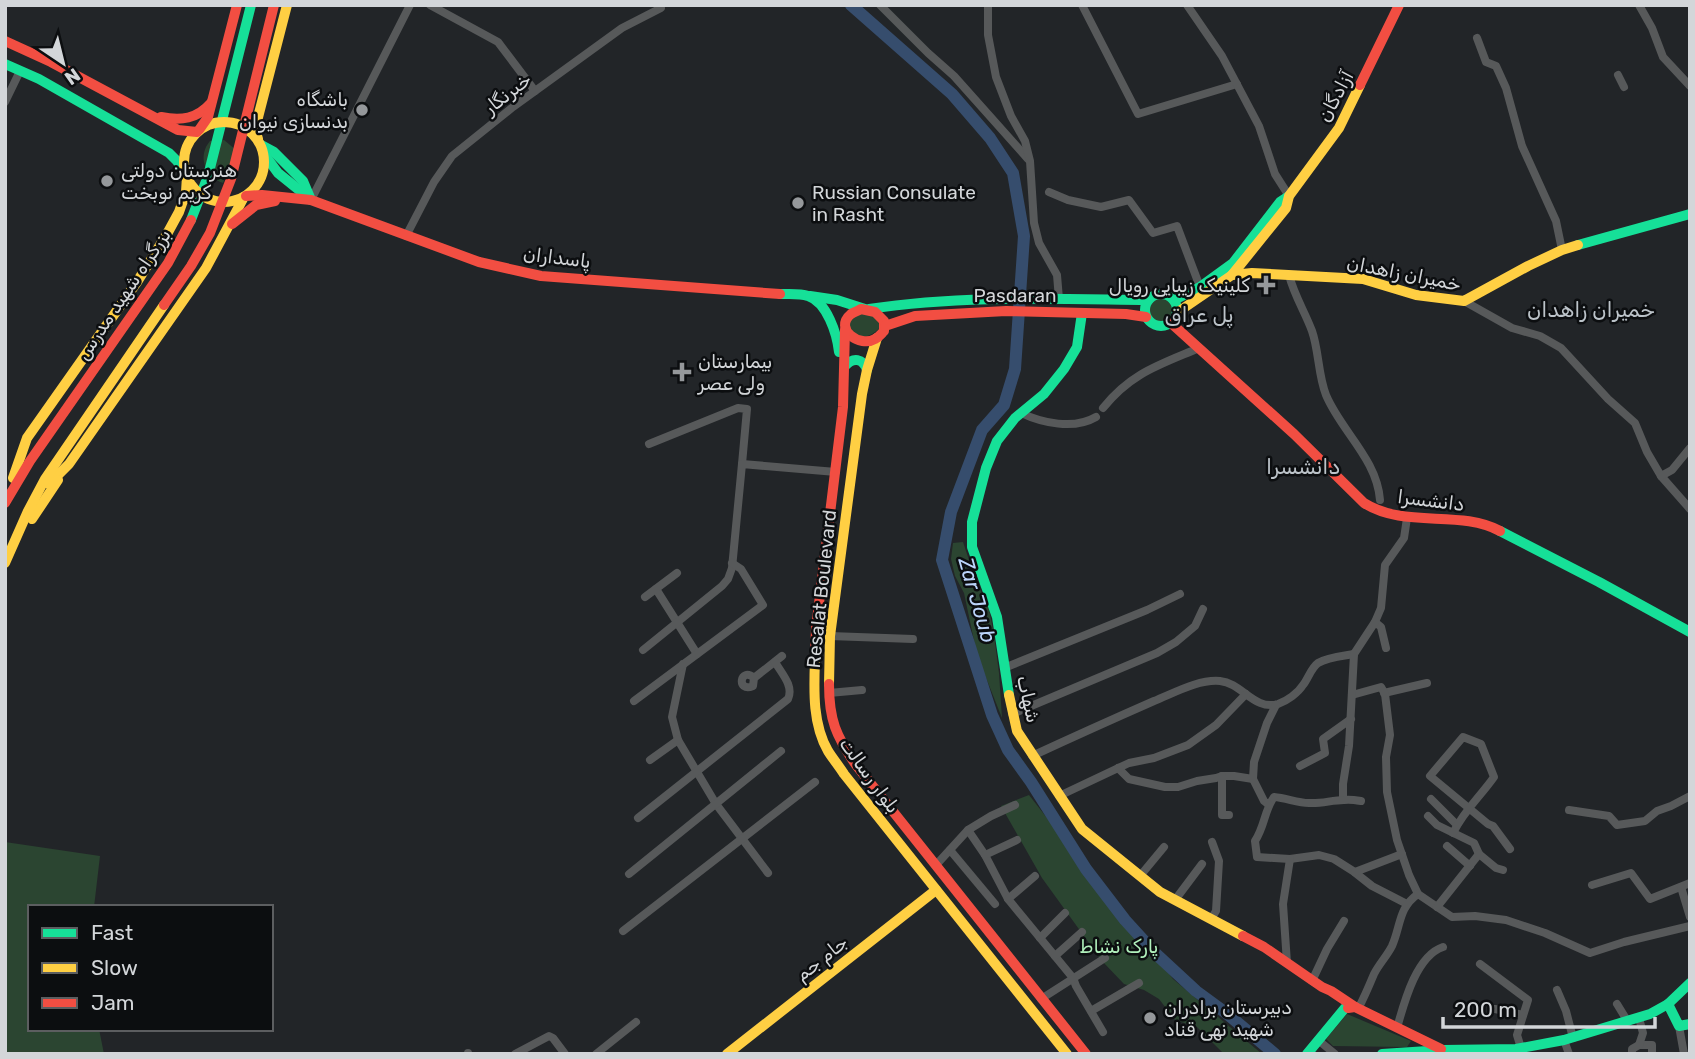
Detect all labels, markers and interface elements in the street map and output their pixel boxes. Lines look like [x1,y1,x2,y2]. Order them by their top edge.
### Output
north arrow [28,28,98,98]
text: N [60,63,85,90]
street label: آزادگان [1312,66,1359,126]
street label: خبرنگار [478,68,536,120]
place label: باشگاه بدنسازی نیوان [239,88,348,133]
marker: باشگاه بدنسازی نیوان [354,102,370,118]
place label: هنرستان دولتی کریم نوبخت [121,159,237,205]
marker: هنرستان دولتی کریم نوبخت [99,173,115,189]
place label: Russian Consulate in Rasht [812,181,976,226]
marker: Russian Consulate in Rasht [790,195,806,211]
street label: بزرگراه شهید مدرس [71,224,176,364]
street label: پاسداران [522,242,592,275]
street label: خمیران زاهدان [1345,251,1463,296]
place label: کلینیک زیبایی رویال [1109,274,1250,297]
marker: کلینیک زیبایی رویال [1256,275,1276,295]
street label: Pasdaran [973,284,1057,307]
district label: خمیران زاهدان [1527,297,1655,322]
district label: پل عراق [1164,302,1234,329]
place label: بیمارستان ولی عصر [697,350,772,395]
marker: بیمارستان ولی عصر [672,362,692,382]
district label: دانشسرا [1266,454,1340,479]
street label: دانشسرا [1396,485,1466,516]
street label: Resalat Boulevard [802,509,841,669]
water label: Zar Joub [953,553,1002,646]
street label: شهاب [1012,673,1045,725]
street label: بلوار رسالت [834,733,905,818]
legend [28,905,273,1031]
text: Fast [91,920,133,945]
street label: جام جم [790,931,853,987]
park label: پارک نشاط [1080,935,1158,960]
text: Slow [91,955,138,980]
scale bar [1443,986,1655,1030]
text: Jam [91,990,135,1015]
place label: دبیرستان برادران شهید نهی قناد [1164,996,1292,1041]
text: 200 m [1454,997,1517,1022]
marker: دبیرستان برادران شهید نهی قناد [1142,1010,1158,1026]

